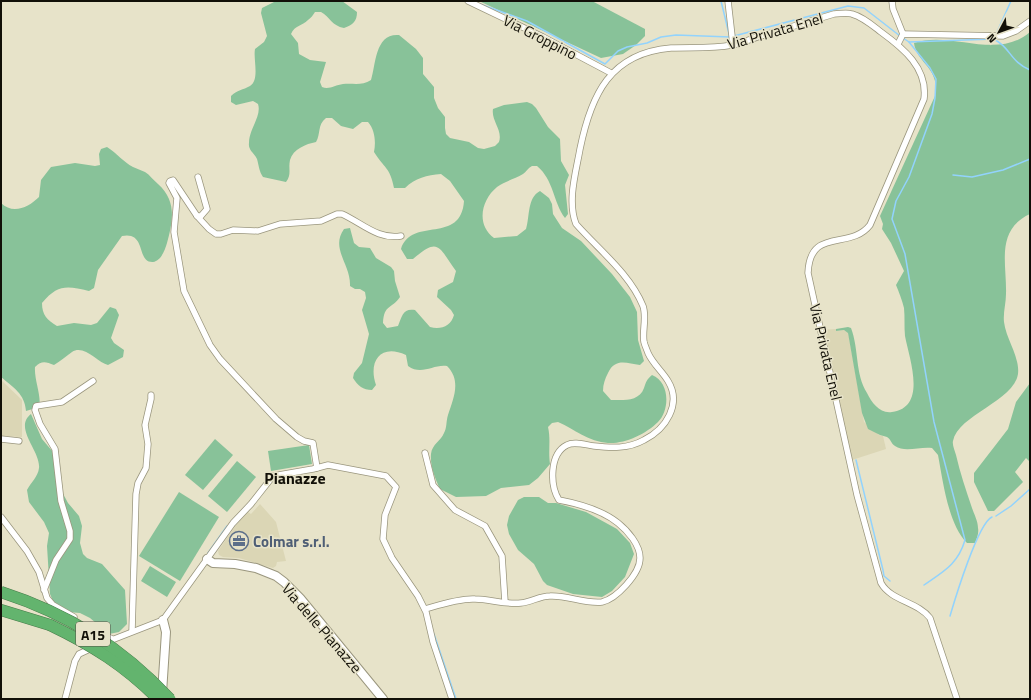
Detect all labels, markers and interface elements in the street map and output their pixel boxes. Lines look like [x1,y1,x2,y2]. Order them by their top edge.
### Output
street label: Via Privata Enel [725,6,825,56]
street label: Via Groppino [499,9,581,65]
north arrow [979,12,1019,52]
text: N [983,30,1000,47]
street label: Via Privata Enel [804,302,848,402]
district label: Pianazze [264,466,326,490]
office icon: Colmar s.r.l. [228,530,250,552]
place label: Colmar s.r.l. [253,530,330,553]
street label: Via delle Pianazze [276,578,368,678]
road number: A15 [76,622,110,646]

